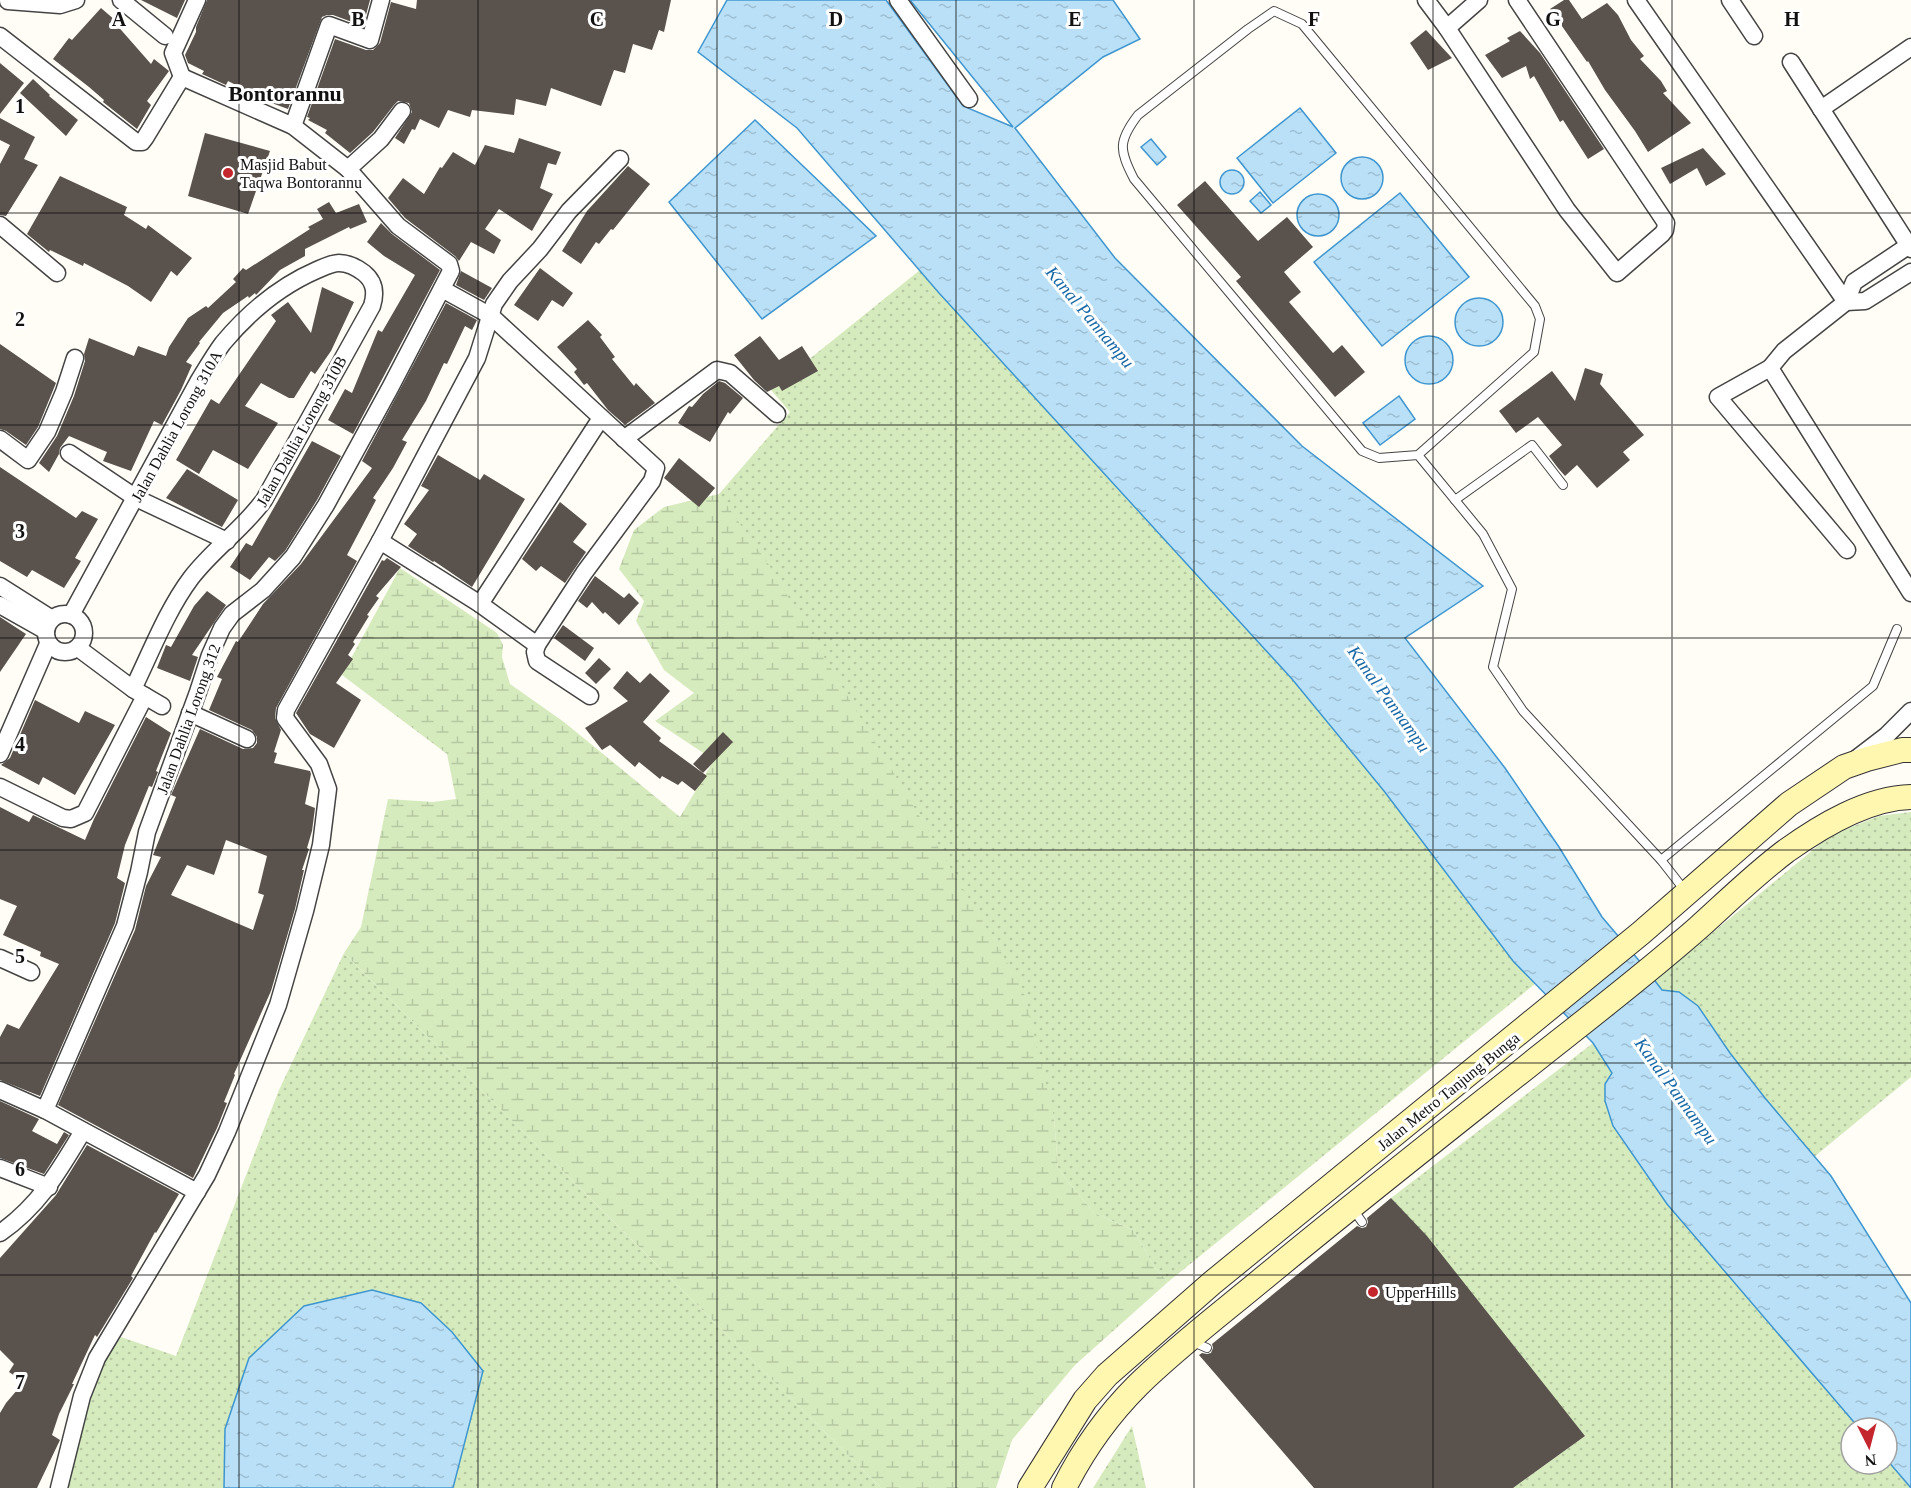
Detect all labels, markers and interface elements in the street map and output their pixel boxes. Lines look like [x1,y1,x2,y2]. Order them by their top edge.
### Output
text: A [112,8,127,30]
text: B [351,8,365,30]
text: C [590,8,604,30]
text: D [829,8,843,30]
text: E [1068,8,1082,30]
text: F [1308,8,1320,30]
text: G [1545,8,1561,30]
text: H [1784,8,1800,30]
district label: Bontorannu [228,81,342,106]
text: 1 [15,95,25,117]
place label: Masjid Babut Taqwa Bontorannu [240,156,362,192]
marker: Masjid Babut Taqwa Bontorannu [221,166,235,180]
water label: Kanal Pannampu [1041,261,1138,372]
text: 2 [15,308,25,330]
street label: Jalan Dahlia Lorong 310A [128,347,226,505]
street label: Jalan Dahlia Lorong 310B [253,353,351,510]
text: 3 [15,520,25,542]
water label: Kanal Pannampu [1343,641,1434,756]
street label: Jalan Dahlia Lorong 312 [153,642,225,797]
text: 4 [15,733,25,755]
text: 5 [15,945,25,967]
street label: Jalan Metro Tanjung Bunga [1374,1029,1523,1155]
water label: Kanal Pannampu [1630,1033,1721,1148]
text: 6 [15,1158,25,1180]
place label: UpperHills [1385,1284,1456,1302]
marker: UpperHills [1366,1285,1380,1299]
text: 7 [15,1371,25,1393]
north arrow [1839,1416,1899,1476]
text: N [1863,1451,1877,1470]

